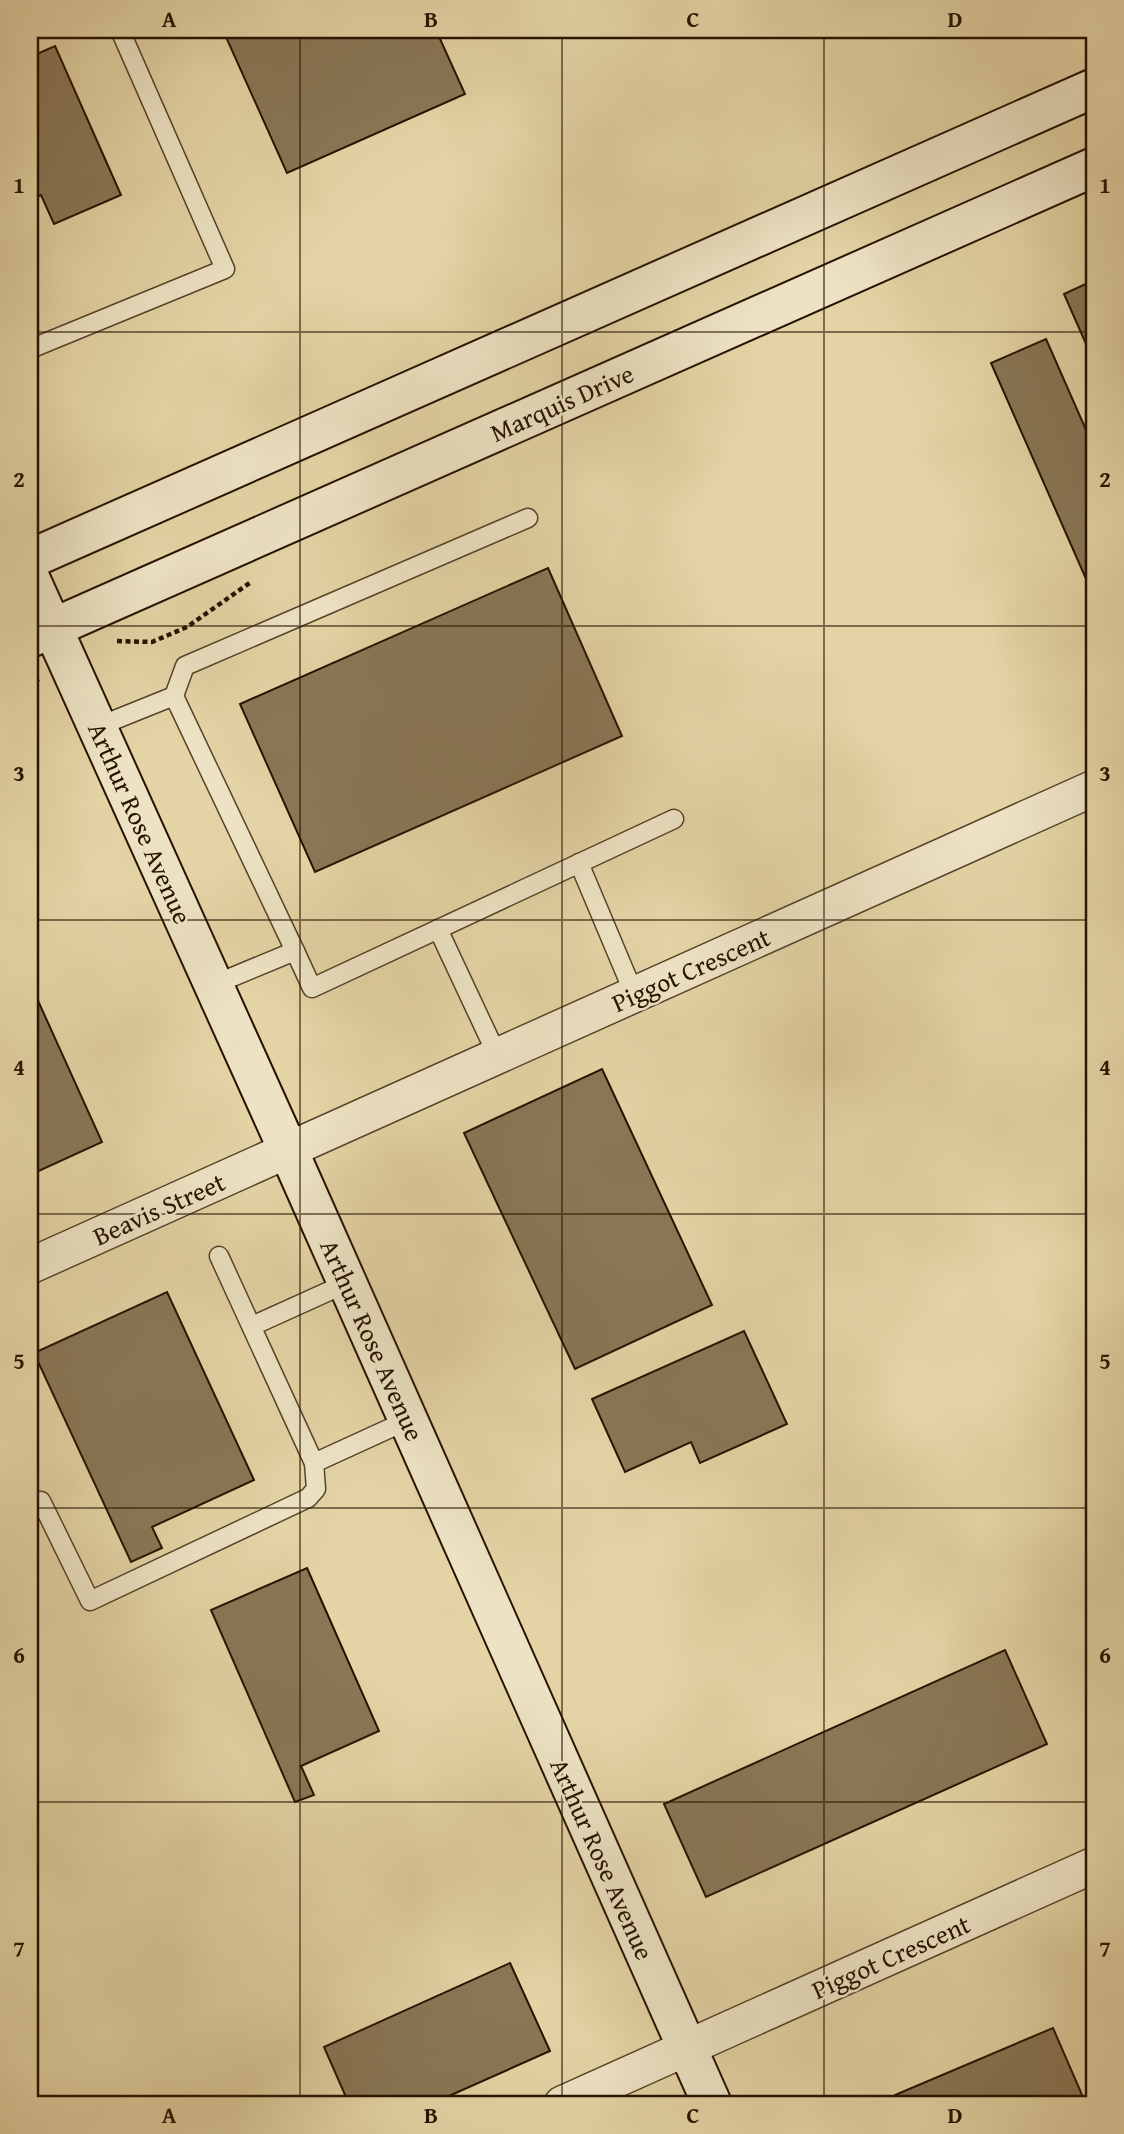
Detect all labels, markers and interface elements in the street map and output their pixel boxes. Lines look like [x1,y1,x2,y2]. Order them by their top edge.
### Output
text: A [162,2,177,35]
text: B [424,2,438,35]
text: C [686,2,700,35]
text: D [948,2,963,35]
text: 1 [13,168,25,201]
text: 1 [1099,168,1111,201]
street label: Marquis Drive [484,354,640,452]
text: 2 [13,462,25,495]
text: 2 [1099,462,1111,495]
street label: Arthur Rose Avenue [78,716,202,930]
text: 3 [13,756,25,789]
text: 3 [1099,756,1111,789]
street label: Piggot Crescent [605,917,776,1022]
text: 4 [13,1050,25,1083]
text: 4 [1099,1050,1111,1083]
street label: Beavis Street [87,1162,231,1255]
street label: Arthur Rose Avenue [310,1233,434,1447]
text: 5 [13,1344,25,1377]
text: 5 [1099,1344,1111,1377]
text: 6 [13,1638,25,1671]
text: 6 [1099,1638,1111,1671]
street label: Arthur Rose Avenue [540,1752,664,1966]
street label: Piggot Crescent [805,1904,976,2009]
text: 7 [13,1932,25,1965]
text: 7 [1099,1932,1111,1965]
text: A [162,2098,177,2131]
text: B [424,2098,438,2131]
text: C [686,2098,700,2131]
text: D [948,2098,963,2131]

